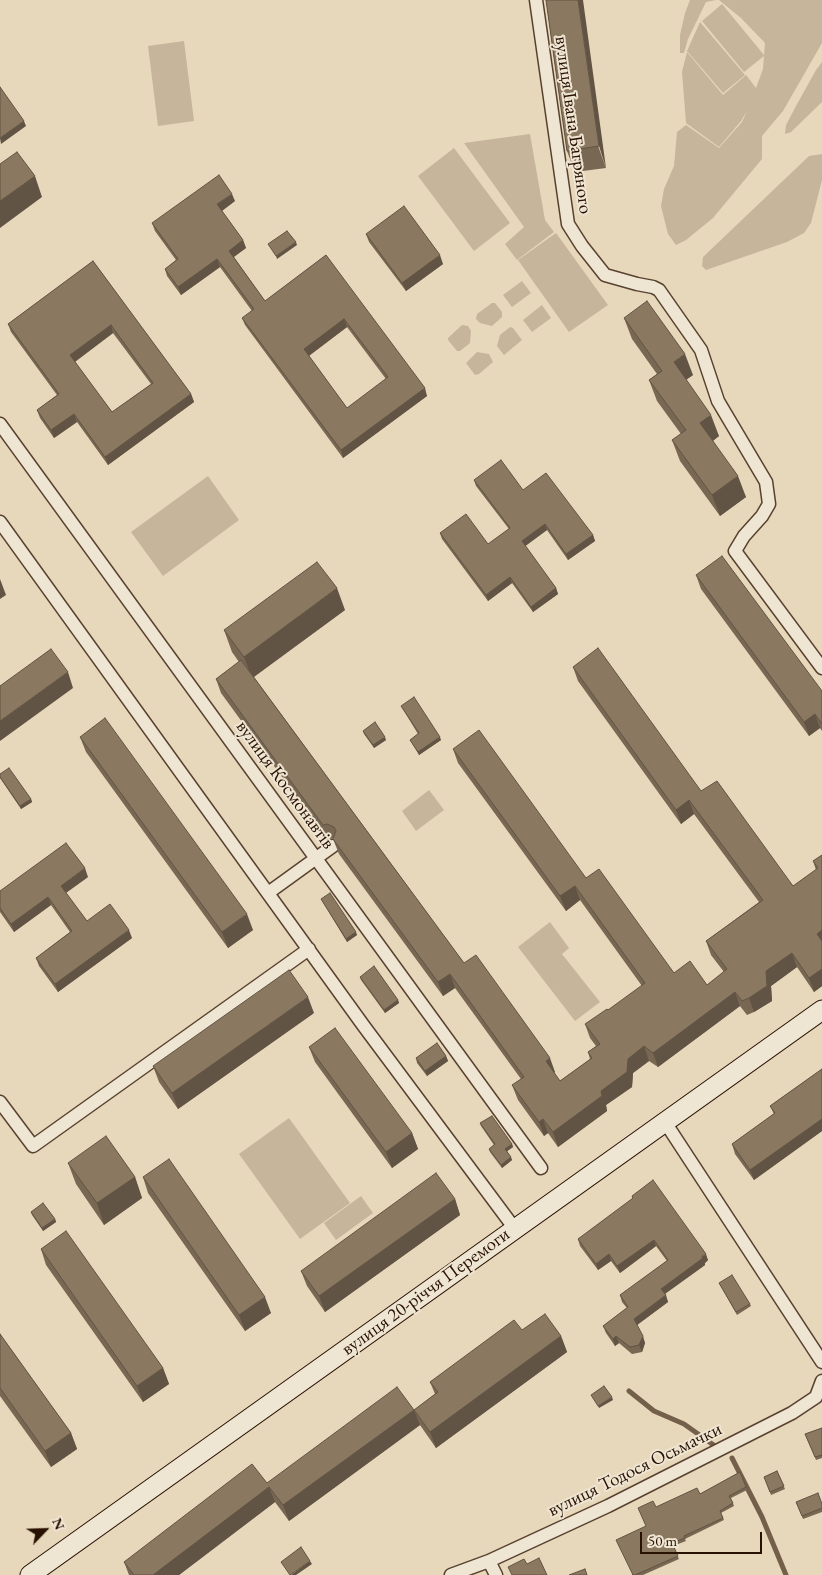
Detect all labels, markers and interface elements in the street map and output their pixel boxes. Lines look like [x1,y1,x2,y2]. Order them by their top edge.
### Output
street label: вулиця Івана Багряного [549,35,597,215]
street label: вулиця Космонавтів [231,716,339,854]
street label: вулиця 20-річчя Перемоги [337,1223,515,1361]
street label: вулиця Тодося Осьмачки [544,1418,726,1522]
north arrow [20,1505,70,1555]
text: N [48,1515,69,1533]
scale bar [642,1522,764,1554]
text: 50 m [648,1531,677,1550]

